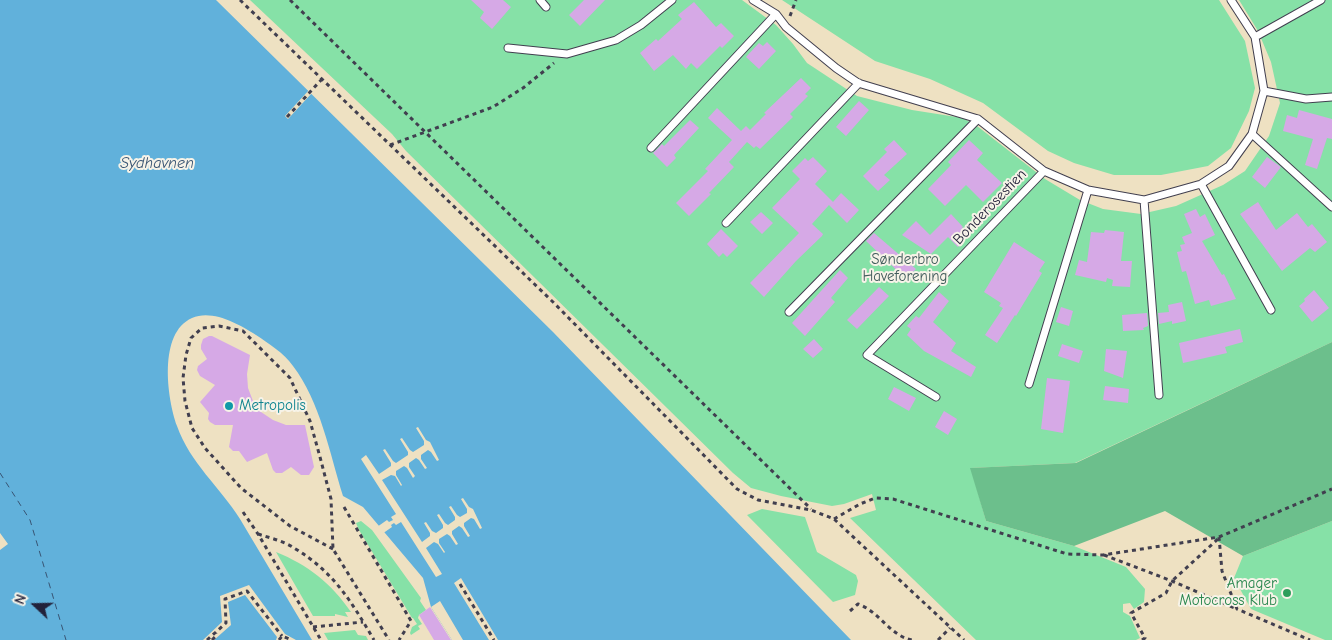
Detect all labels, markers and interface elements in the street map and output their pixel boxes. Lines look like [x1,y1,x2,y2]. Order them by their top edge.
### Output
water label: Sydhavnen [120,153,194,173]
street label: Bonderosestien [949,166,1031,248]
park label: Sønderbro Haveforening [862,251,948,286]
place label: Metropolis [239,397,306,415]
marker: Metropolis [223,400,235,412]
place label: Amager Motocross Klub [1179,575,1277,610]
north arrow [10,580,60,630]
marker: Amager Motocross Klub [1281,587,1293,599]
text: N [11,592,30,607]

